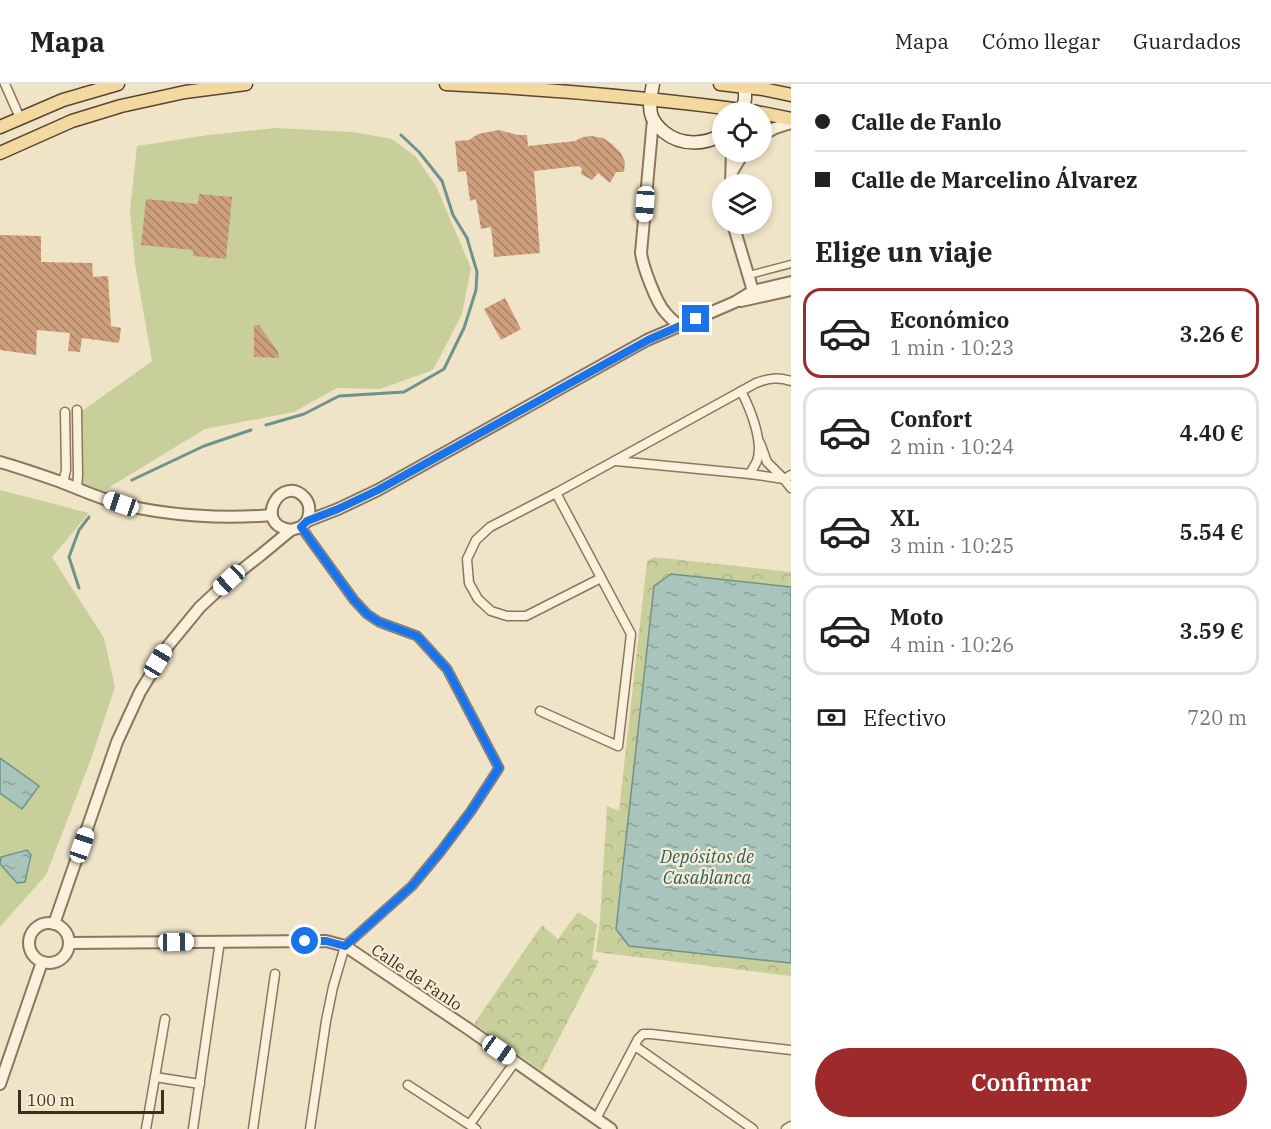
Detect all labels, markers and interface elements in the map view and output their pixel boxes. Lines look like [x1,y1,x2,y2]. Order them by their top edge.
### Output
text: Mapa [30,23,105,60]
text: Mapa [895,27,949,55]
text: Cómo llegar [982,27,1100,55]
text: Guardados [1133,27,1241,55]
map controls [712,102,772,234]
button: locate [712,102,772,162]
text: Calle de Fanlo [851,107,1002,136]
text: Calle de Marcelino Álvarez [851,165,1137,194]
button: layers [712,174,772,234]
car [635,185,655,223]
text: Elige un viaje [815,234,993,269]
route end [682,305,709,332]
text: Económico [890,305,1009,334]
icon: car [818,306,872,360]
text: 3.26 € [1180,319,1244,348]
text: 1 min · 10:23 [890,334,1014,361]
text: Confort [890,404,972,433]
icon: car [818,405,872,459]
text: 4.40 € [1180,418,1244,447]
text: 2 min · 10:24 [890,433,1014,460]
car [101,490,141,518]
text: XL [890,503,920,532]
icon: car [818,504,872,558]
text: 5.54 € [1180,517,1244,546]
text: 3 min · 10:25 [890,532,1014,559]
car [210,561,248,599]
text: Moto [890,602,944,631]
icon: car [818,603,872,657]
text: 3.59 € [1180,616,1244,645]
text: 4 min · 10:26 [890,631,1014,658]
car [141,641,175,681]
icon: cash [815,701,848,734]
text: Efectivo [863,703,946,732]
text: 720 m [1187,704,1247,731]
car [68,825,96,865]
water label: Depósitos de Casablanca [659,845,754,889]
route start [291,927,318,954]
car [158,933,194,951]
street label: Calle de Fanlo [368,939,466,1015]
car [479,1032,519,1068]
button: Confirmar [815,1048,1247,1117]
scale bar [18,1087,164,1114]
text: 100 m [27,1090,75,1110]

